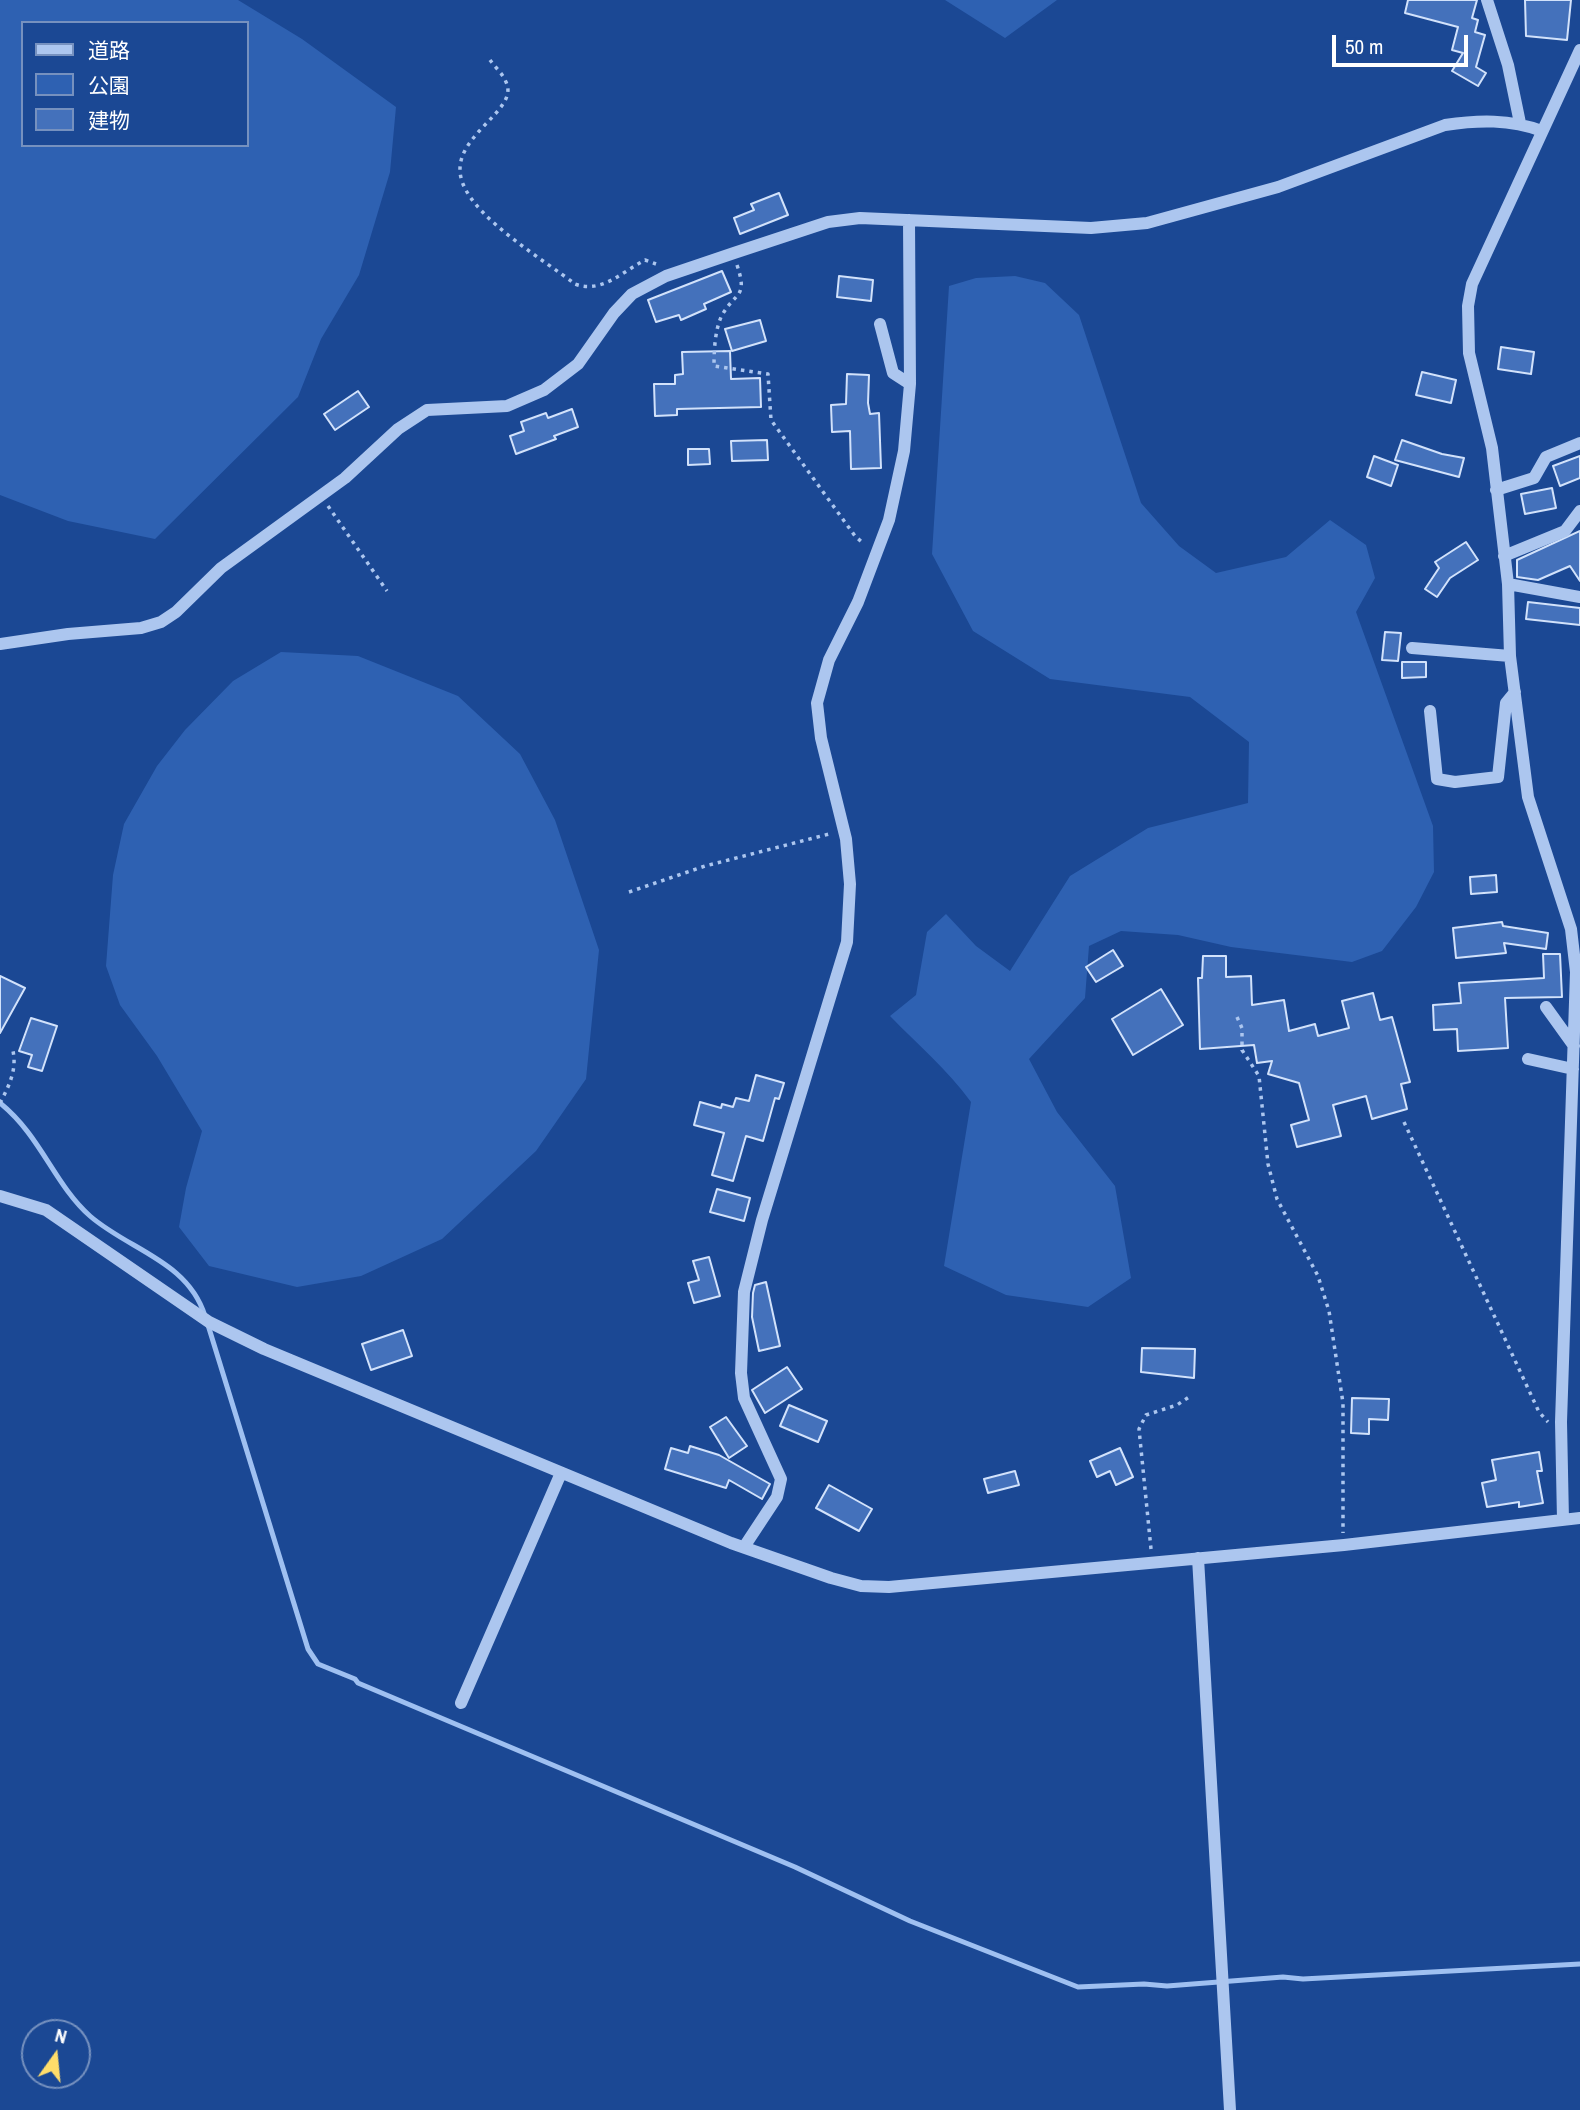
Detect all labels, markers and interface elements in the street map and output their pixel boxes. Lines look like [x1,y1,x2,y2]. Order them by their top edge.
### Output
legend [21,21,248,147]
scale bar [1335,21,1472,65]
text: 50 m [1345,32,1383,61]
text: 道路 [88,36,130,65]
text: 公園 [88,71,130,100]
text: 建物 [88,106,130,135]
north arrow [21,2019,91,2089]
text: N [52,2022,70,2050]

